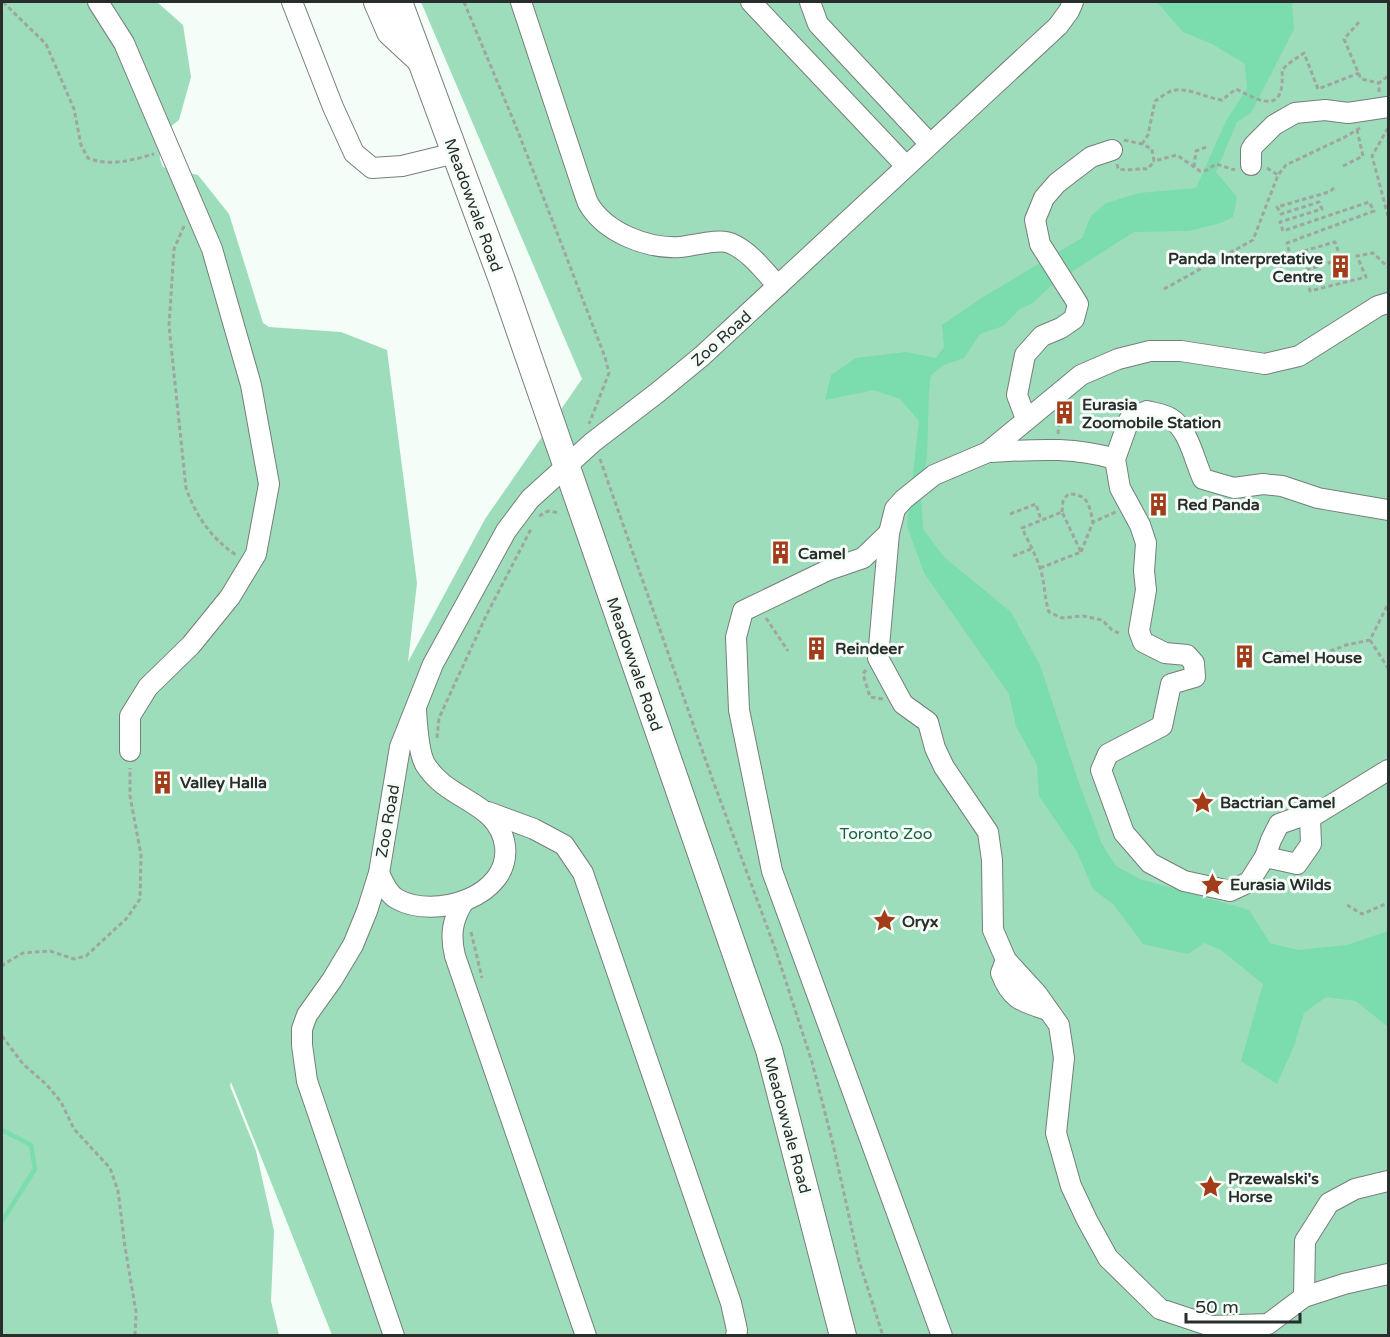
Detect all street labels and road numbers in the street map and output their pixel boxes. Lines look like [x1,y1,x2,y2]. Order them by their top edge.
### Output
street label: Meadowvale Road [440,136,506,275]
street label: Zoo Road [687,307,756,371]
street label: Meadowvale Road [602,595,666,734]
street label: Zoo Road [372,783,404,859]
street label: Meadowvale Road [759,1055,815,1196]

